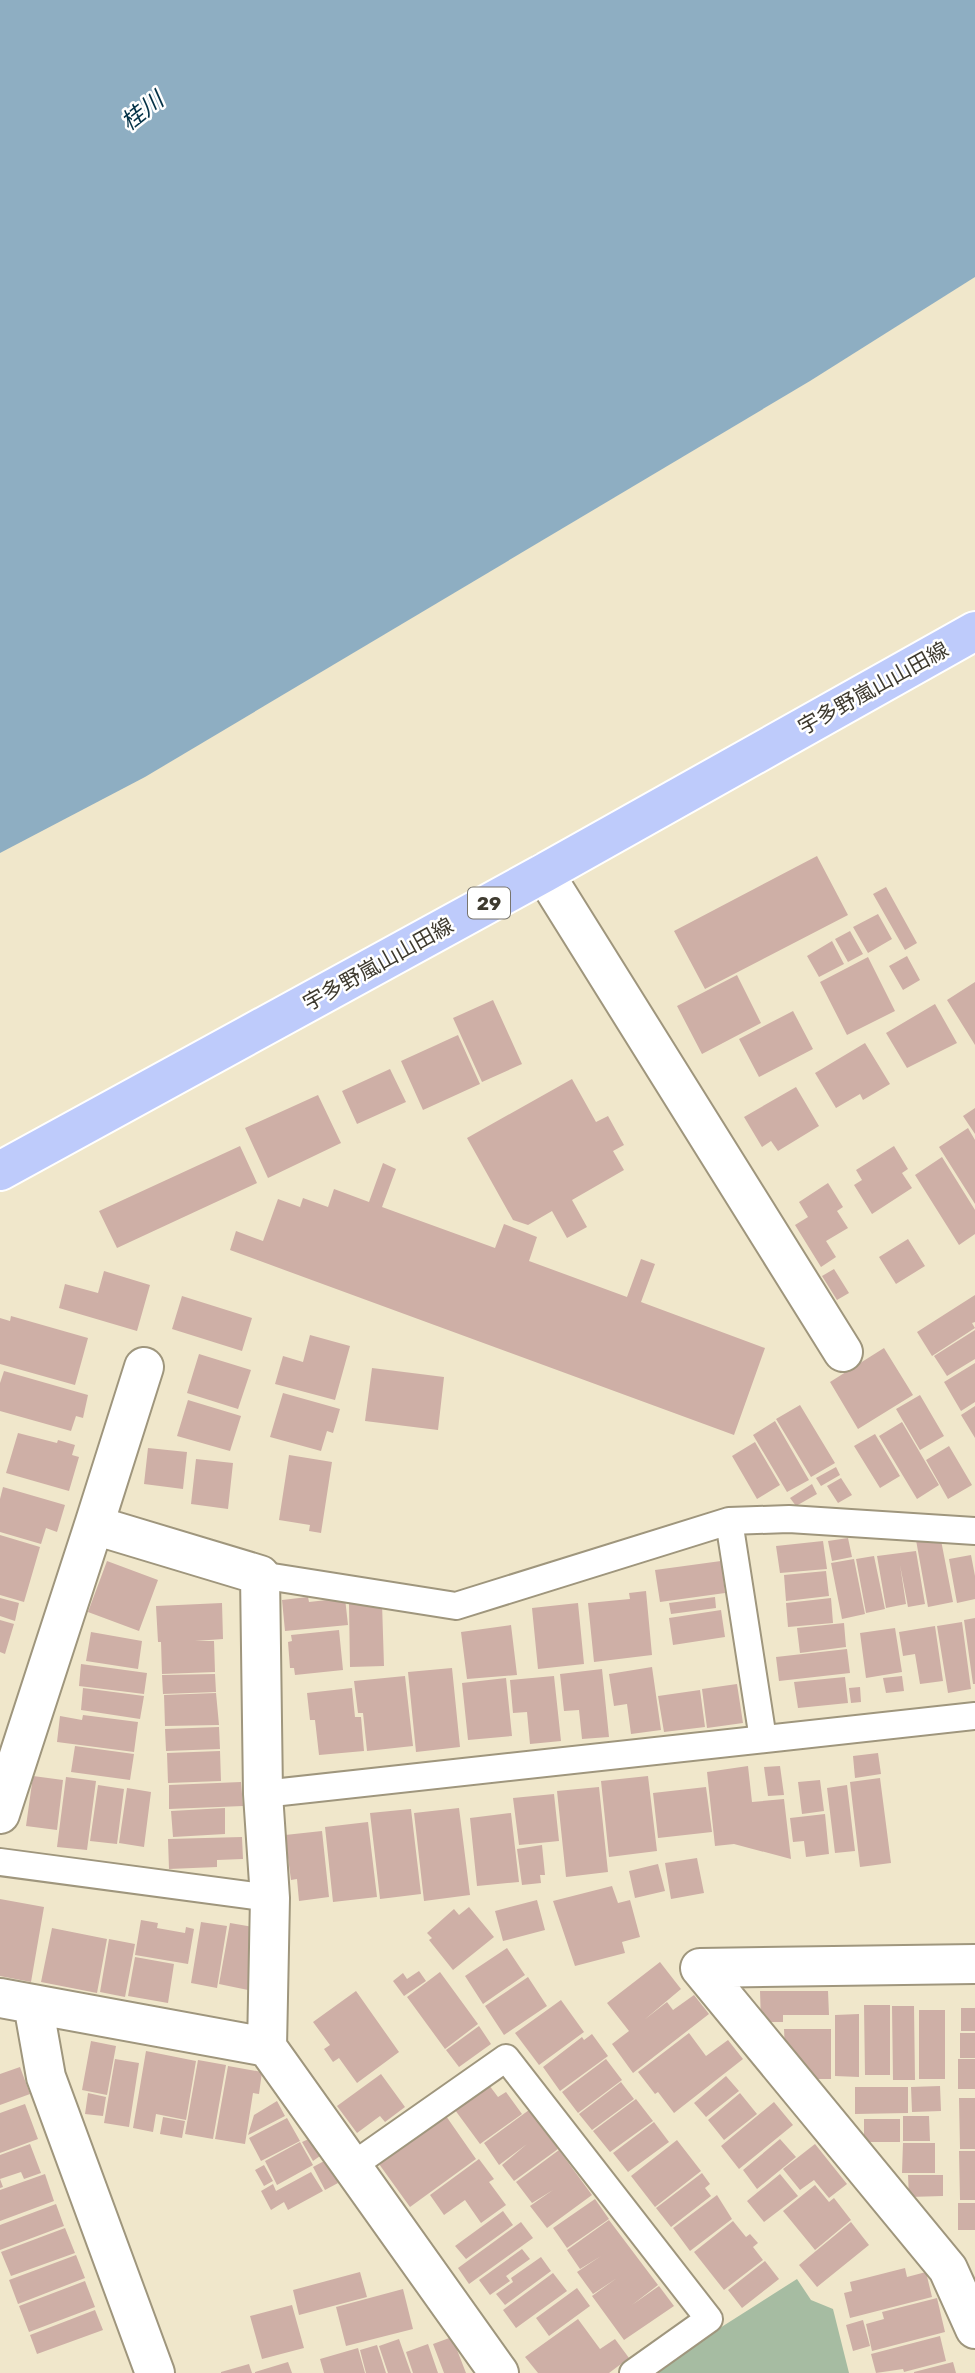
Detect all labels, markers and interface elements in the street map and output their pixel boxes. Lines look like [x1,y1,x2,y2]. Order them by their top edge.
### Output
water label: 桂川 [115,84,171,136]
street label: 宇多野嵐山山田線 [793,636,953,740]
road number: 29 [468,888,510,918]
street label: 宇多野嵐山山田線 [298,912,458,1016]

